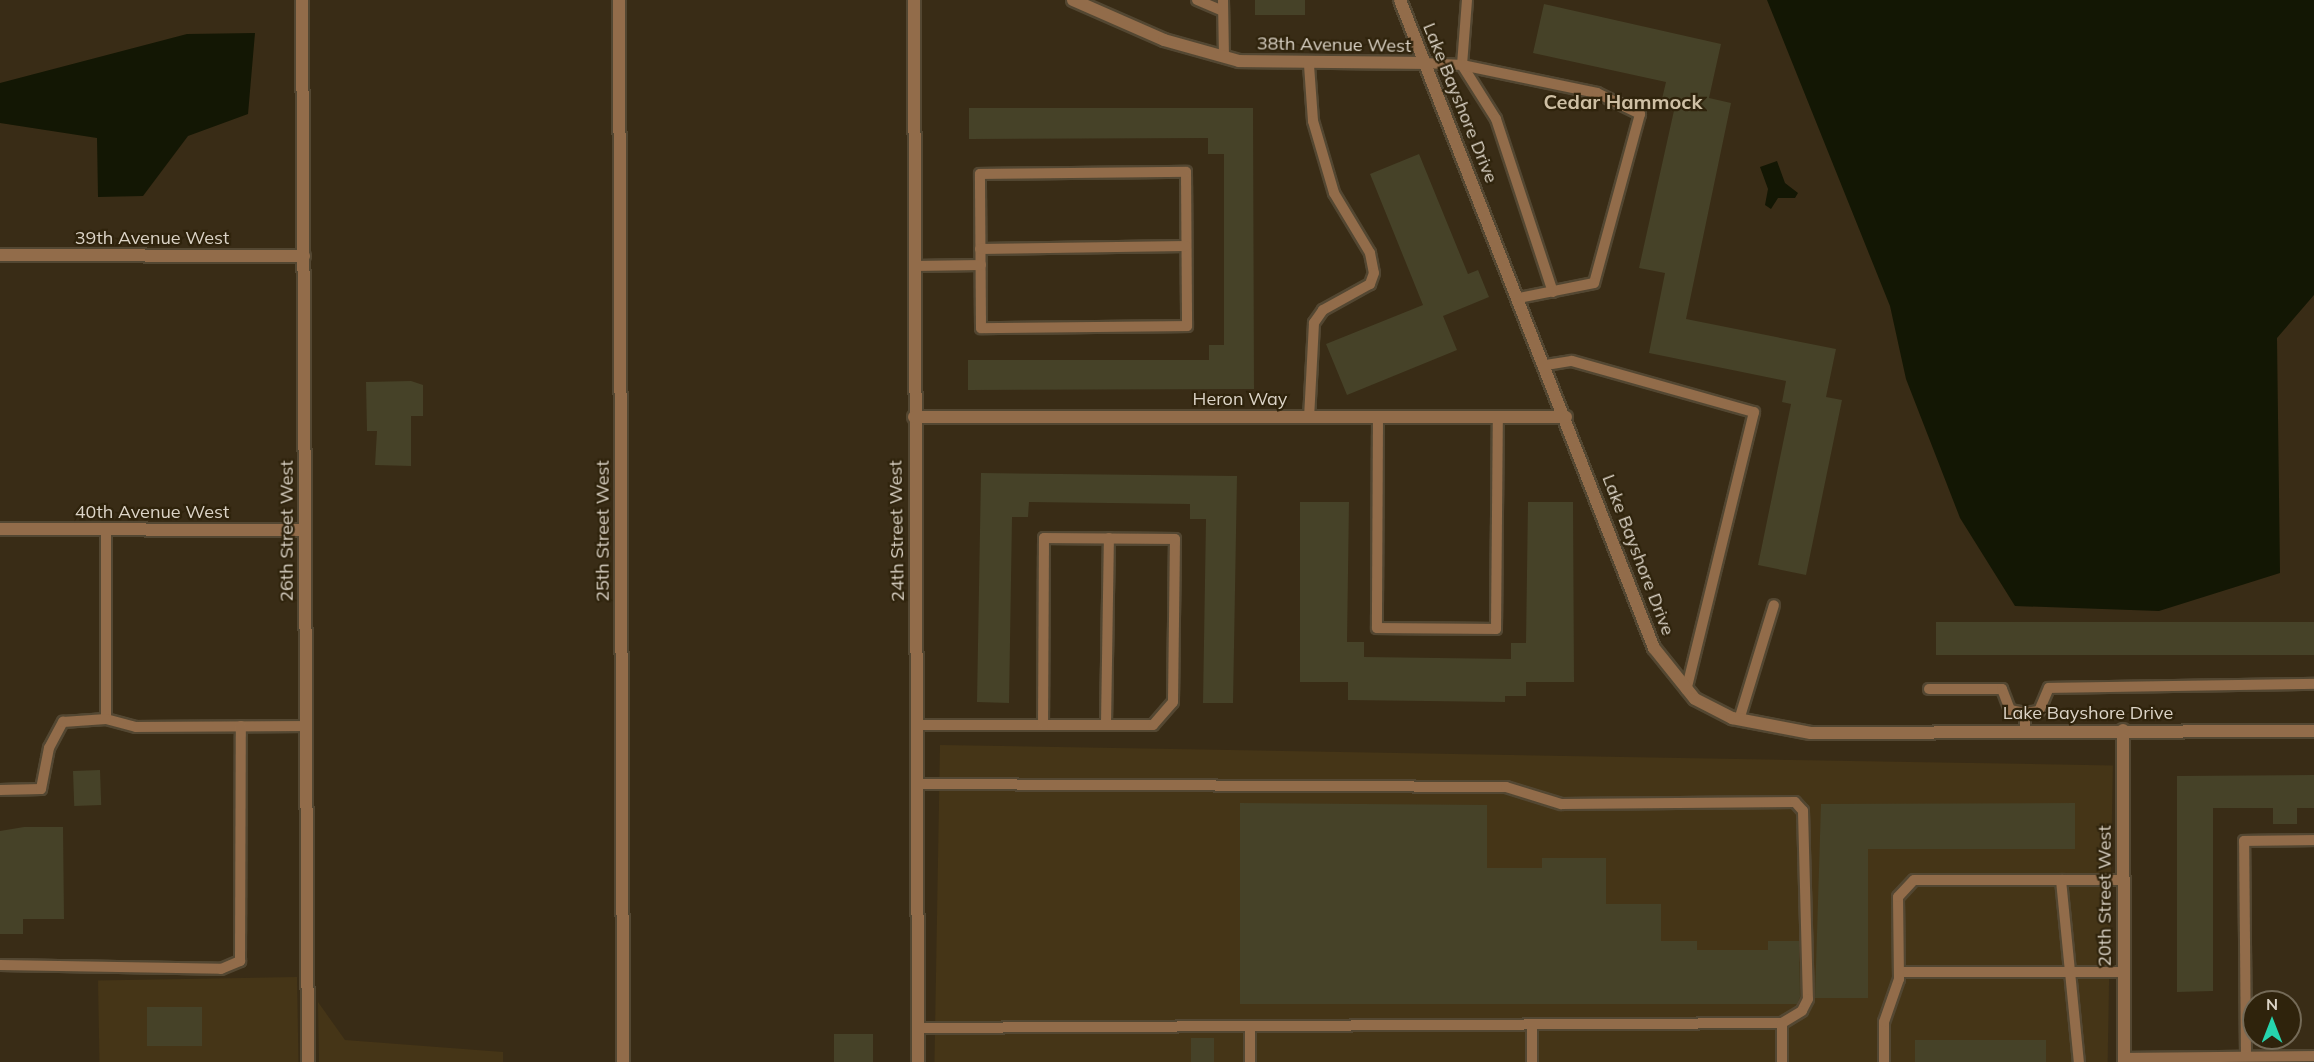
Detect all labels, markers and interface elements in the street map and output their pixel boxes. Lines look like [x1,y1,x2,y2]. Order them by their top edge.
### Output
street label: Lake Bayshore Drive [1418,20,1502,186]
street label: 38th Avenue West [1257,33,1411,57]
district label: Cedar Hammock [1544,89,1702,113]
street label: 39th Avenue West [75,227,229,249]
street label: Heron Way [1193,388,1287,410]
street label: 26th Street West [276,460,298,602]
street label: 25th Street West [592,460,614,602]
street label: 24th Street West [885,460,909,602]
street label: Lake Bayshore Drive [1597,471,1679,639]
street label: 40th Avenue West [75,501,229,523]
street label: Lake Bayshore Drive [2003,702,2173,724]
street label: 20th Street West [2094,825,2116,967]
north arrow [2242,990,2302,1050]
text: N [2266,994,2278,1014]

